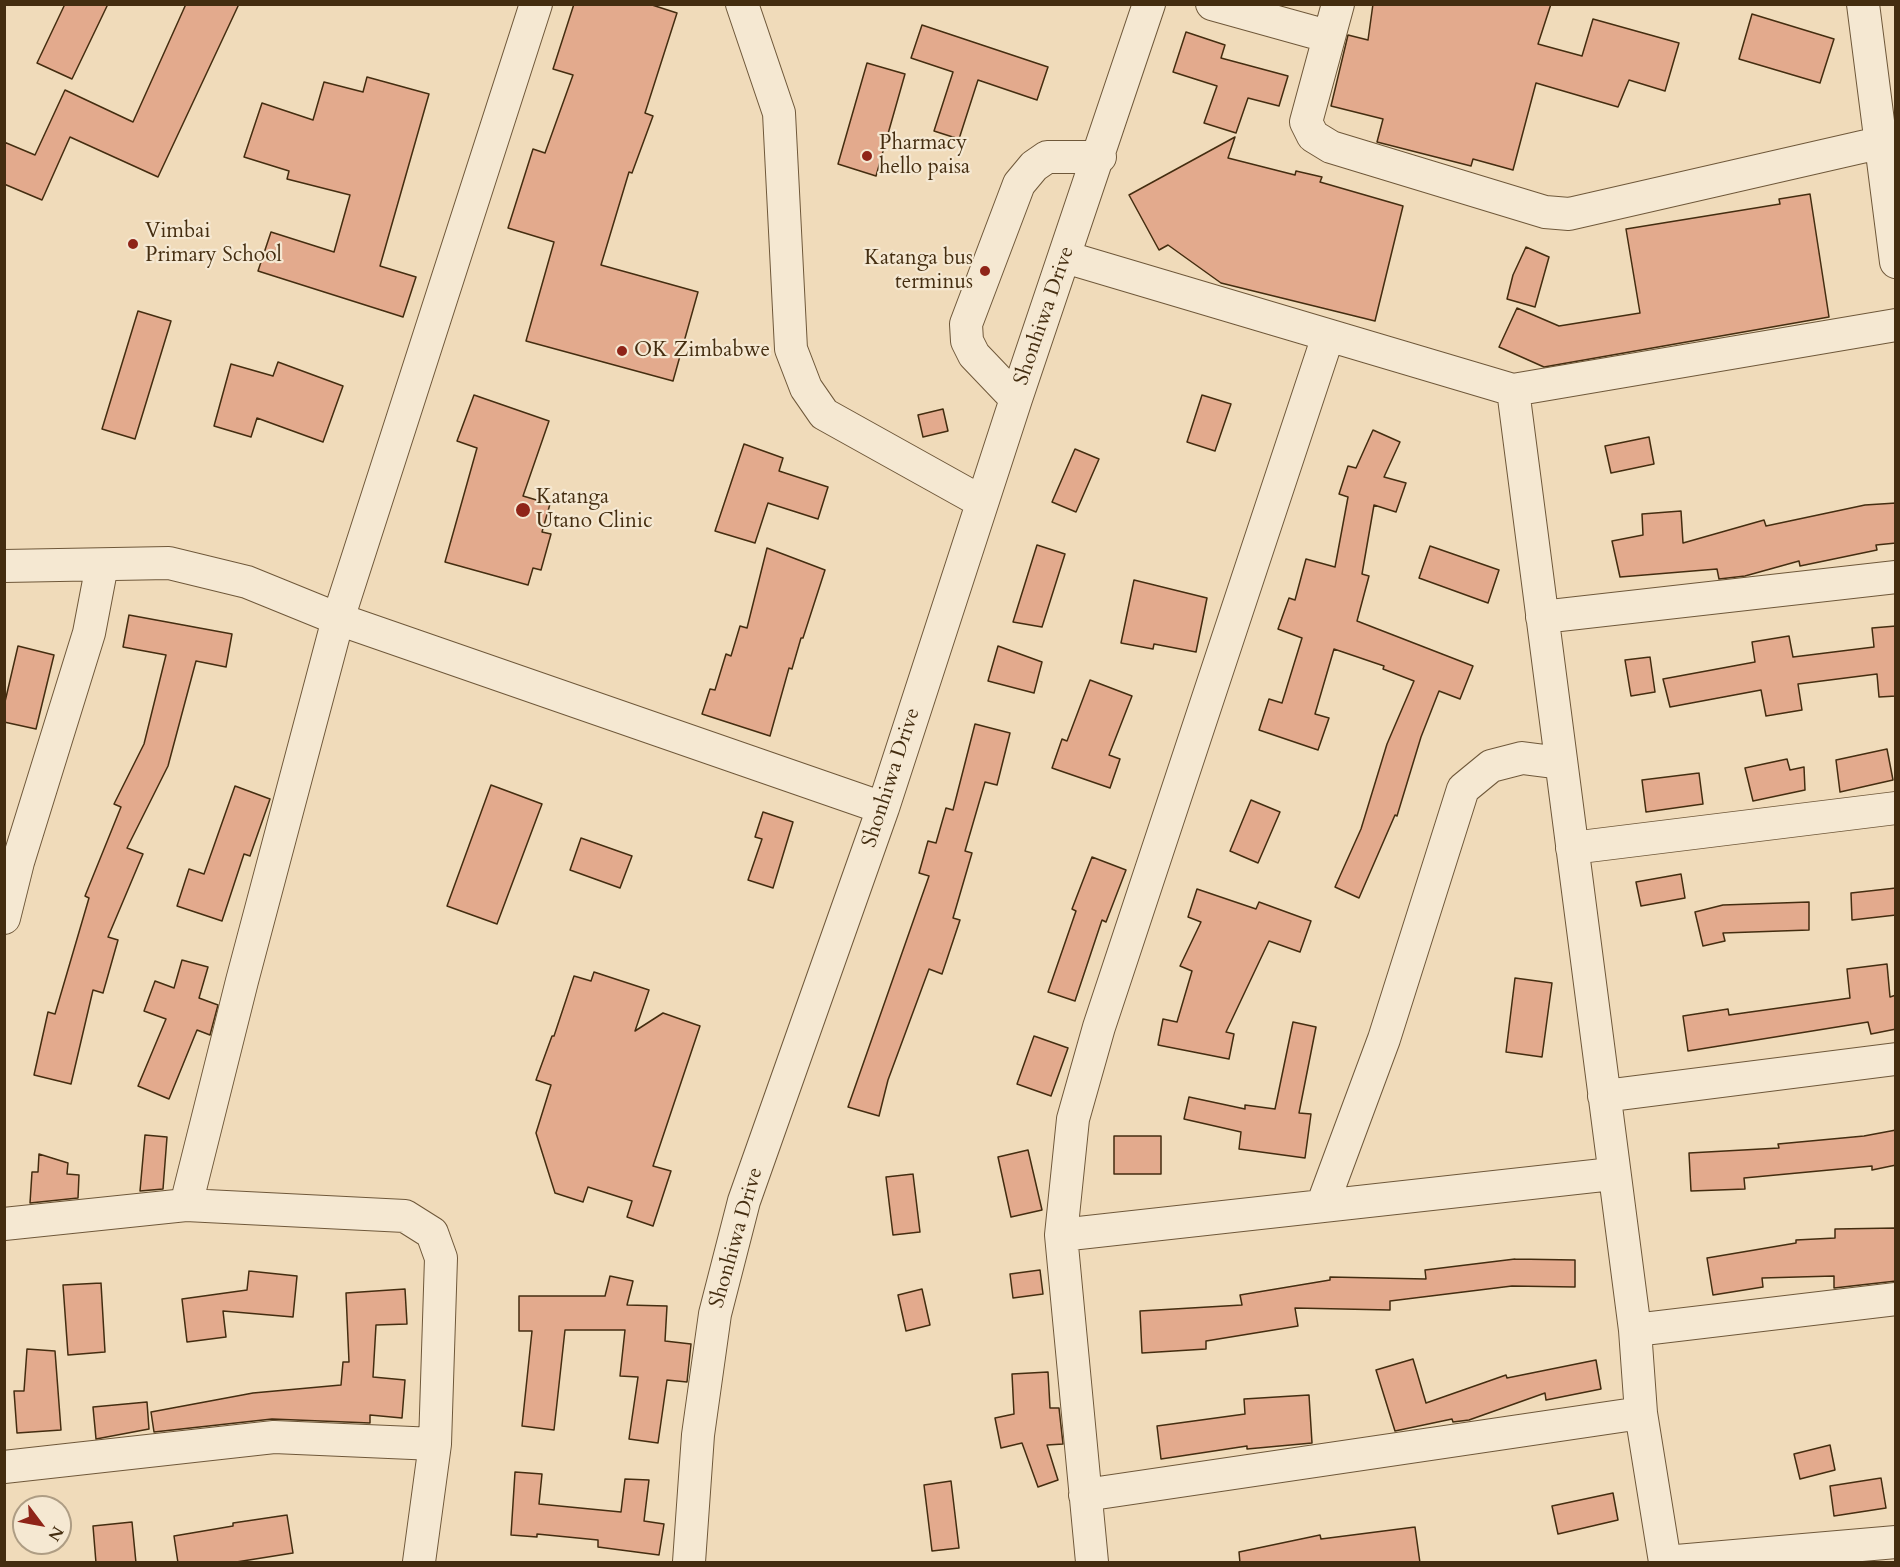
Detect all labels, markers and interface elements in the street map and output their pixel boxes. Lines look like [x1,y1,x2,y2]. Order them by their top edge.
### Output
place label: Pharmacy hello paisa [879,131,970,181]
marker: Pharmacy hello paisa [860,149,874,163]
place label: Vimbai Primary School [145,219,282,269]
marker: Vimbai Primary School [126,237,140,251]
street label: Shonhiwa Drive [1009,243,1081,389]
place label: Katanga bus terminus [864,246,973,296]
marker: Katanga bus terminus [978,264,992,278]
place label: OK Zimbabwe [634,338,770,364]
marker: OK Zimbabwe [615,344,629,358]
place label: Katanga Utano Clinic [536,485,653,535]
marker: Katanga Utano Clinic [514,501,532,519]
street label: Shonhiwa Drive [858,705,926,851]
street label: Shonhiwa Drive [705,1165,769,1311]
north arrow [12,1495,72,1555]
text: N [43,1522,69,1545]

